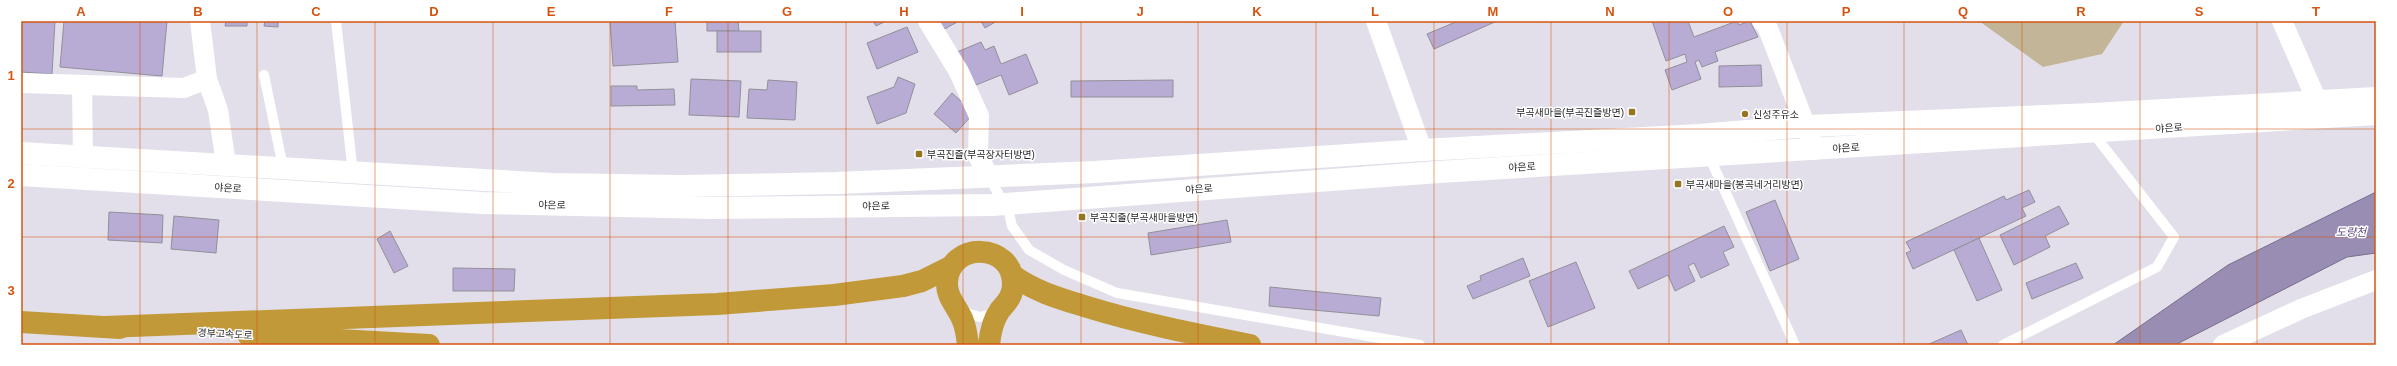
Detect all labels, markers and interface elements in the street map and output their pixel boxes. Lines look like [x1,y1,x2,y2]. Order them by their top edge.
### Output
text: A [76,4,86,19]
text: B [193,4,203,19]
text: C [311,4,321,19]
text: D [429,4,439,19]
text: E [547,4,556,19]
text: F [665,4,673,19]
text: G [782,4,792,19]
text: H [899,4,909,19]
text: I [1020,4,1024,19]
text: J [1136,4,1144,19]
text: K [1252,4,1262,19]
text: L [1371,4,1379,19]
text: M [1488,4,1498,19]
text: N [1605,4,1615,19]
text: O [1723,4,1733,19]
text: P [1842,4,1851,19]
text: Q [1958,4,1968,19]
text: R [2076,4,2086,19]
text: S [2195,4,2204,19]
text: T [2312,4,2320,19]
text: 1 [7,68,15,83]
place label: 부곡새마을(부곡진즐방면) [1516,107,1624,118]
marker: 부곡새마을(부곡진즐방면) [1627,107,1637,117]
marker: 신성주유소 [1740,109,1750,119]
place label: 신성주유소 [1753,109,1799,120]
street label: 야은로 [2155,122,2183,134]
street label: 야은로 [1832,142,1860,154]
marker: 부곡진즐(부곡장자터방면) [914,149,924,159]
place label: 부곡진즐(부곡장자터방면) [927,149,1035,160]
street label: 야은로 [1508,161,1536,173]
text: 2 [7,176,15,191]
marker: 부곡새마을(봉곡네거리방면) [1673,179,1683,189]
place label: 부곡새마을(봉곡네거리방면) [1686,179,1803,190]
street label: 야은로 [214,182,242,194]
street label: 야은로 [1185,183,1213,195]
street label: 야은로 [538,199,566,211]
street label: 야은로 [862,200,890,212]
marker: 부곡진줄(부곡새마을방면) [1077,212,1087,222]
place label: 부곡진줄(부곡새마을방면) [1090,212,1198,223]
water label: 도량천 [2336,226,2368,238]
text: 3 [7,283,15,298]
street label: 경부고속도로 [197,327,253,341]

